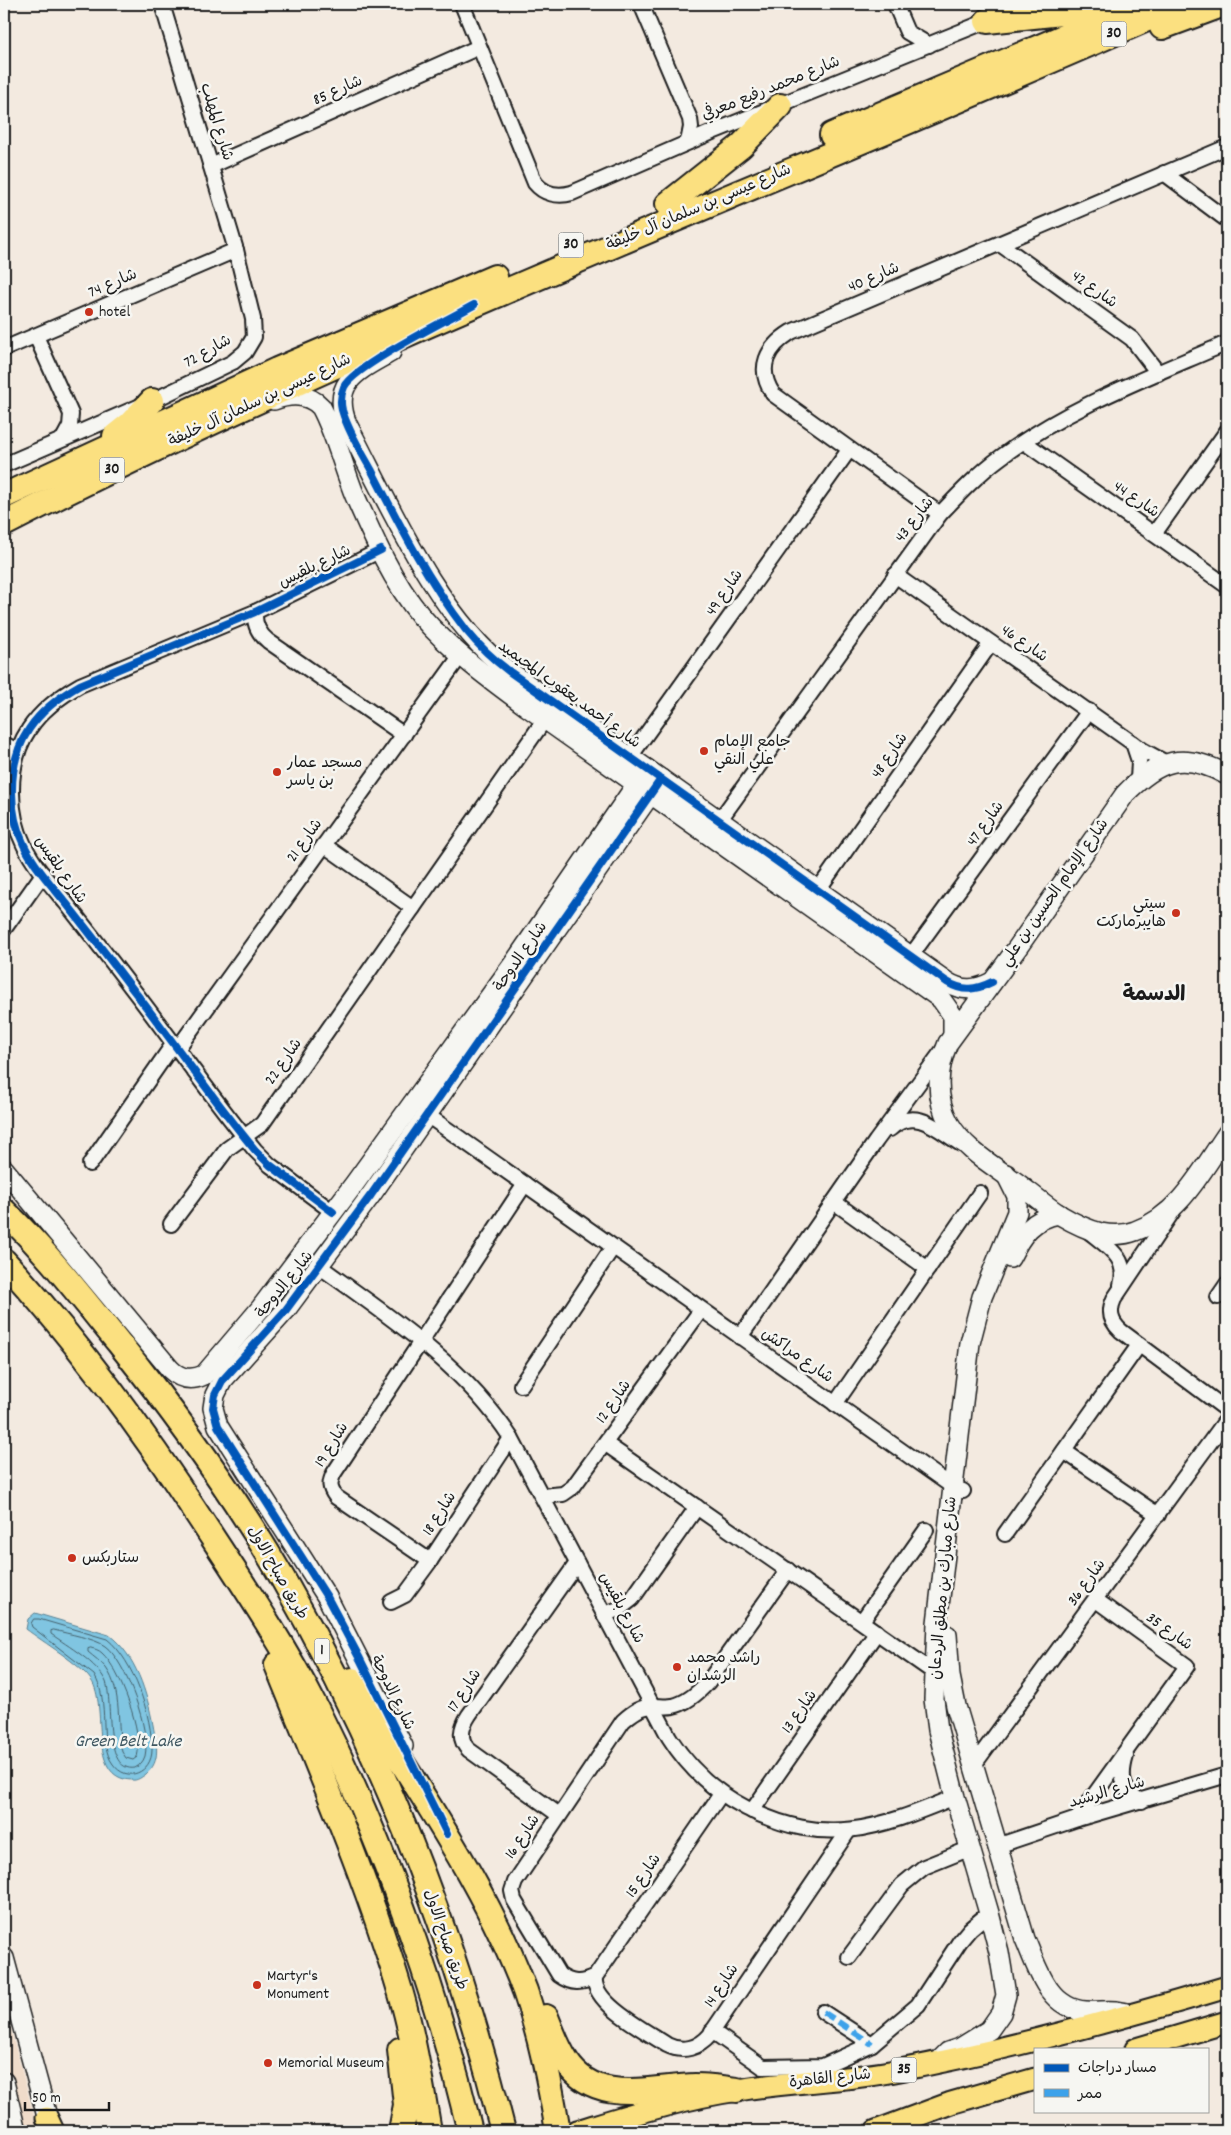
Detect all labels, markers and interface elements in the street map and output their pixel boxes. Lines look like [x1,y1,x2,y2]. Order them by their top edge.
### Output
road number: 30 [1102,22,1126,46]
street label: شارع محمد رفيع معرفي [698,51,844,127]
street label: شارع 85 [310,70,366,112]
street label: شارع المهلب [193,80,239,164]
street label: شارع عيسى بن سلمان آل خليفة [603,159,795,257]
road number: 30 [558,232,584,258]
street label: شارع 40 [845,257,903,299]
street label: شارع 74 [85,263,141,305]
street label: شارع 42 [1066,265,1122,315]
place label: hotel [99,301,130,324]
marker: hotel [83,306,95,318]
street label: شارع 72 [180,329,236,375]
street label: شارع عيسى بن سلمان آل خليفة [165,349,355,453]
road number: 30 [100,458,124,482]
street label: شارع 44 [1108,476,1164,524]
street label: شارع 43 [890,492,940,548]
street label: شارع بلقيس [275,540,355,594]
street label: شارع 49 [701,565,749,621]
street label: شارع 46 [996,619,1052,669]
street label: شارع أحمد يعقوب المحيميد [493,635,645,755]
street label: شارع 48 [866,728,914,784]
place label: جامع الإمام علي النقي [714,731,791,773]
marker: جامع الإمام علي النقي [698,745,710,757]
place label: مسجد عمار بن ياسر [285,752,362,793]
marker: مسجد عمار بن ياسر [271,766,283,778]
street label: شارع 47 [962,797,1010,851]
street label: شارع الإمام الحسين بن علي [995,814,1116,972]
street label: شارع 21 [281,815,329,867]
street label: شارع بلقيس [28,831,92,909]
place label: سيتي هايبرماركت [1096,893,1166,934]
marker: سيتي هايبرماركت [1170,907,1182,919]
street label: شارع الدوحة [488,917,554,997]
district label: الدسمة [1123,981,1185,1011]
street label: شارع 22 [260,1034,308,1090]
street label: شارع الدوحة [251,1246,319,1324]
street label: شارع مراكش [756,1323,838,1389]
street label: شارع 12 [591,1375,637,1429]
street label: شارع 19 [309,1418,355,1472]
street label: شارع 18 [417,1488,463,1540]
street label: شارع مبارك بن مطلق الردعان [925,1495,963,1681]
street label: طريق صباح الاول [241,1522,313,1624]
place label: ستاربكس [82,1547,139,1570]
marker: ستاربكس [66,1552,78,1564]
street label: شارع 36 [1062,1555,1112,1611]
street label: شارع بلقيس [592,1568,650,1648]
street label: شارع 35 [1141,1607,1197,1657]
road number: 1 [314,1638,330,1664]
place label: راشد محمد الرشدان [687,1647,760,1688]
street label: شارع الدوحة [364,1652,420,1734]
marker: راشد محمد الرشدان [671,1661,683,1673]
street label: شارع 17 [442,1665,488,1717]
street label: شارع 13 [777,1685,823,1739]
water label: Green Belt Lake [75,1730,182,1755]
street label: شارع الرشيد [1066,1771,1148,1815]
street label: شارع 16 [500,1810,546,1864]
street label: شارع 15 [620,1849,668,1903]
street label: طريق صباح الاول [417,1886,473,1994]
street label: شارع 14 [699,1959,745,2013]
place label: Martyr's Monument [267,1965,329,2006]
marker: Martyr's Monument [251,1979,263,1991]
legend [1034,2048,1208,2112]
place label: Memorial Museum [278,2052,384,2075]
marker: Memorial Museum [262,2057,274,2069]
road number: 35 [892,2058,916,2082]
text: مسار دراجات [1078,2058,1157,2080]
street label: شارع القاهرة [788,2063,872,2095]
scale bar [25,2080,109,2112]
text: ممر [1076,2084,1102,2106]
text: 50 m [32,2088,61,2110]

